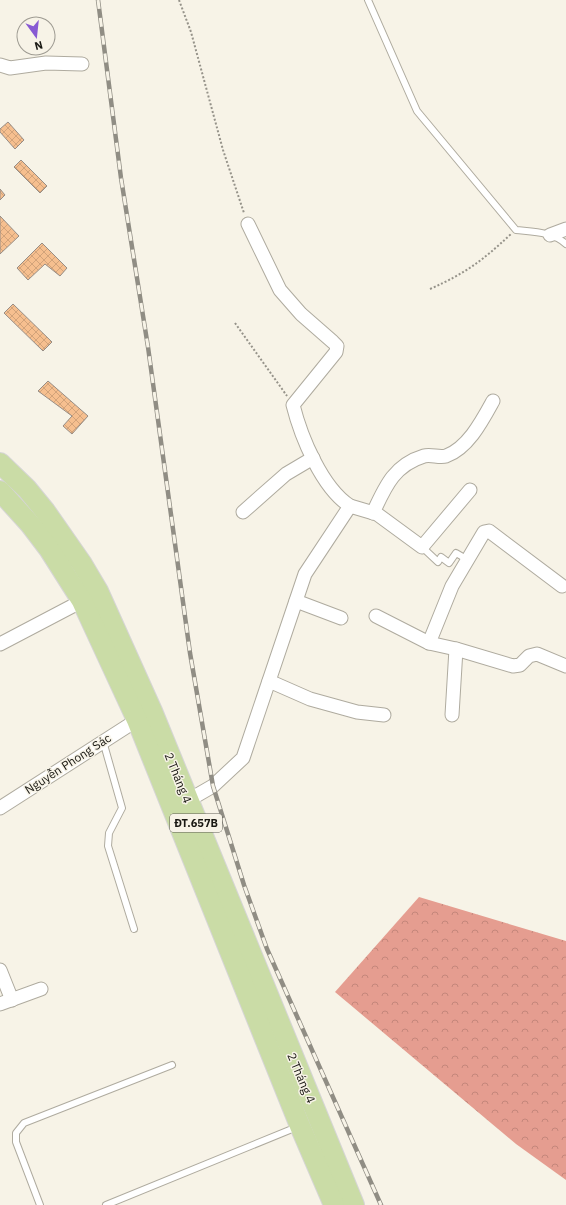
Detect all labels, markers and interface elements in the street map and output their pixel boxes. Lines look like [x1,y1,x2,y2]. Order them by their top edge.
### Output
north arrow [16,16,56,56]
text: N [33,38,44,53]
street label: Nguyễn Phong Sác [22,730,114,797]
street label: 2 Tháng 4 [162,750,195,805]
road number: ĐT.657B [170,814,222,832]
street label: 2 Tháng 4 [284,1050,319,1105]

